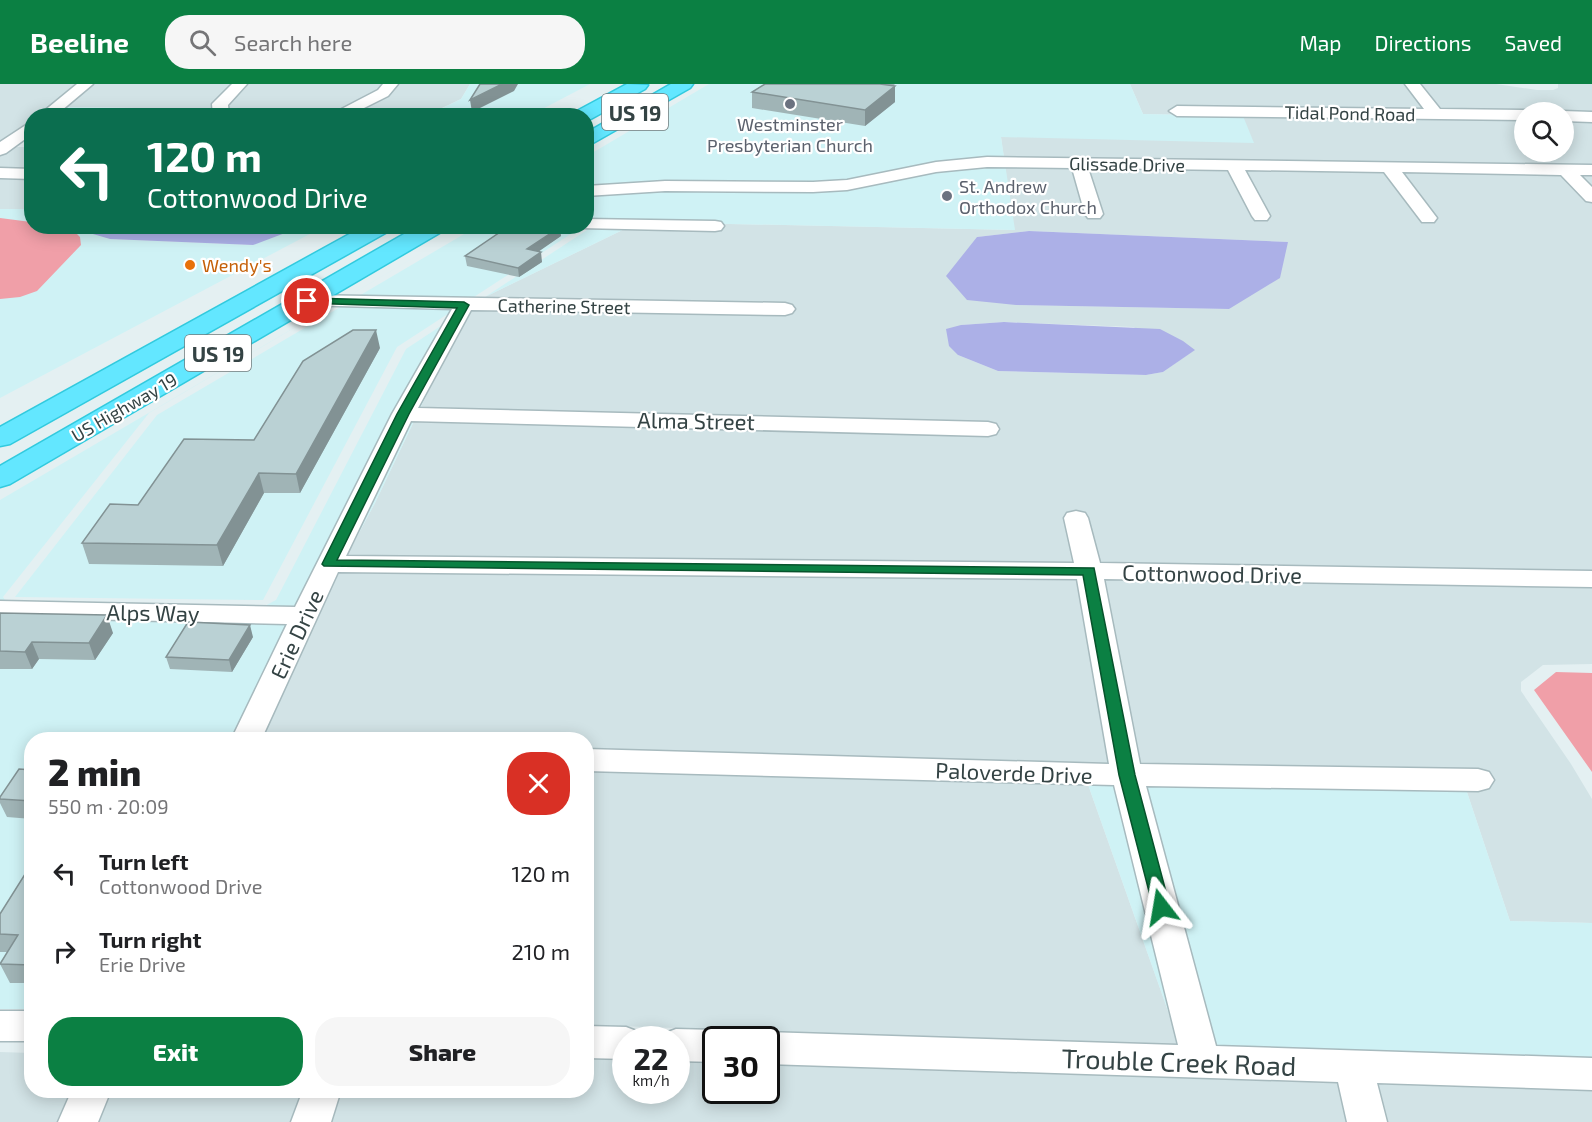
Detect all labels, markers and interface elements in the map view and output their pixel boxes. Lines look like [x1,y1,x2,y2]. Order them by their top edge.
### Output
search box [165,15,585,69]
text: Beeline [30,25,129,59]
icon: search [186,26,219,59]
text: Search here [234,29,352,55]
text: Map [1299,30,1342,55]
text: Directions [1375,30,1471,55]
text: Saved [1504,30,1562,55]
road number: US 19 [602,94,668,130]
marker: Westminster Presbyterian Church [783,97,797,111]
street label: Tidal Pond Road [1284,101,1416,125]
map controls [1514,102,1574,162]
button: search [1514,102,1574,162]
place label: Westminster Presbyterian Church [707,113,873,156]
text: 120 m [147,130,262,180]
icon: left [48,132,126,210]
street label: Glissade Drive [1069,152,1185,176]
place label: St. Andrew Orthodox Church [959,175,1097,218]
text: Cottonwood Drive [147,181,368,213]
marker: St. Andrew Orthodox Church [940,189,954,203]
place label: Wendy's [202,254,272,276]
marker: Wendy's [183,258,197,272]
pin [281,275,332,326]
icon: arrive [290,284,323,317]
street label: Catherine Street [497,294,631,318]
road number: US 19 [185,335,251,371]
street label: US Highway 19 [67,368,181,446]
street label: Alma Street [637,406,755,434]
street label: Cottonwood Drive [1122,558,1302,588]
street label: Erie Drive [264,585,328,683]
street label: Alps Way [106,598,200,626]
text: 2 min [48,750,141,793]
button: close [507,752,570,815]
street label: Paloverde Drive [935,756,1093,788]
text: 550 m · 20:09 [48,794,169,818]
text: Turn left [99,848,188,874]
icon: left [48,857,81,890]
text: 120 m [511,860,570,886]
text: Cottonwood Drive [99,874,263,898]
position arrow [1129,875,1193,939]
text: Turn right [99,926,201,952]
icon: right [48,935,81,968]
text: 210 m [511,938,570,964]
text: Erie Drive [99,952,186,976]
button: Exit [48,1017,303,1086]
button: Share [315,1017,570,1086]
speed limit sign: 30 [702,1026,780,1104]
text: 22 [634,1040,668,1076]
street label: Trouble Creek Road [1061,1041,1297,1081]
text: km/h [632,1071,670,1089]

